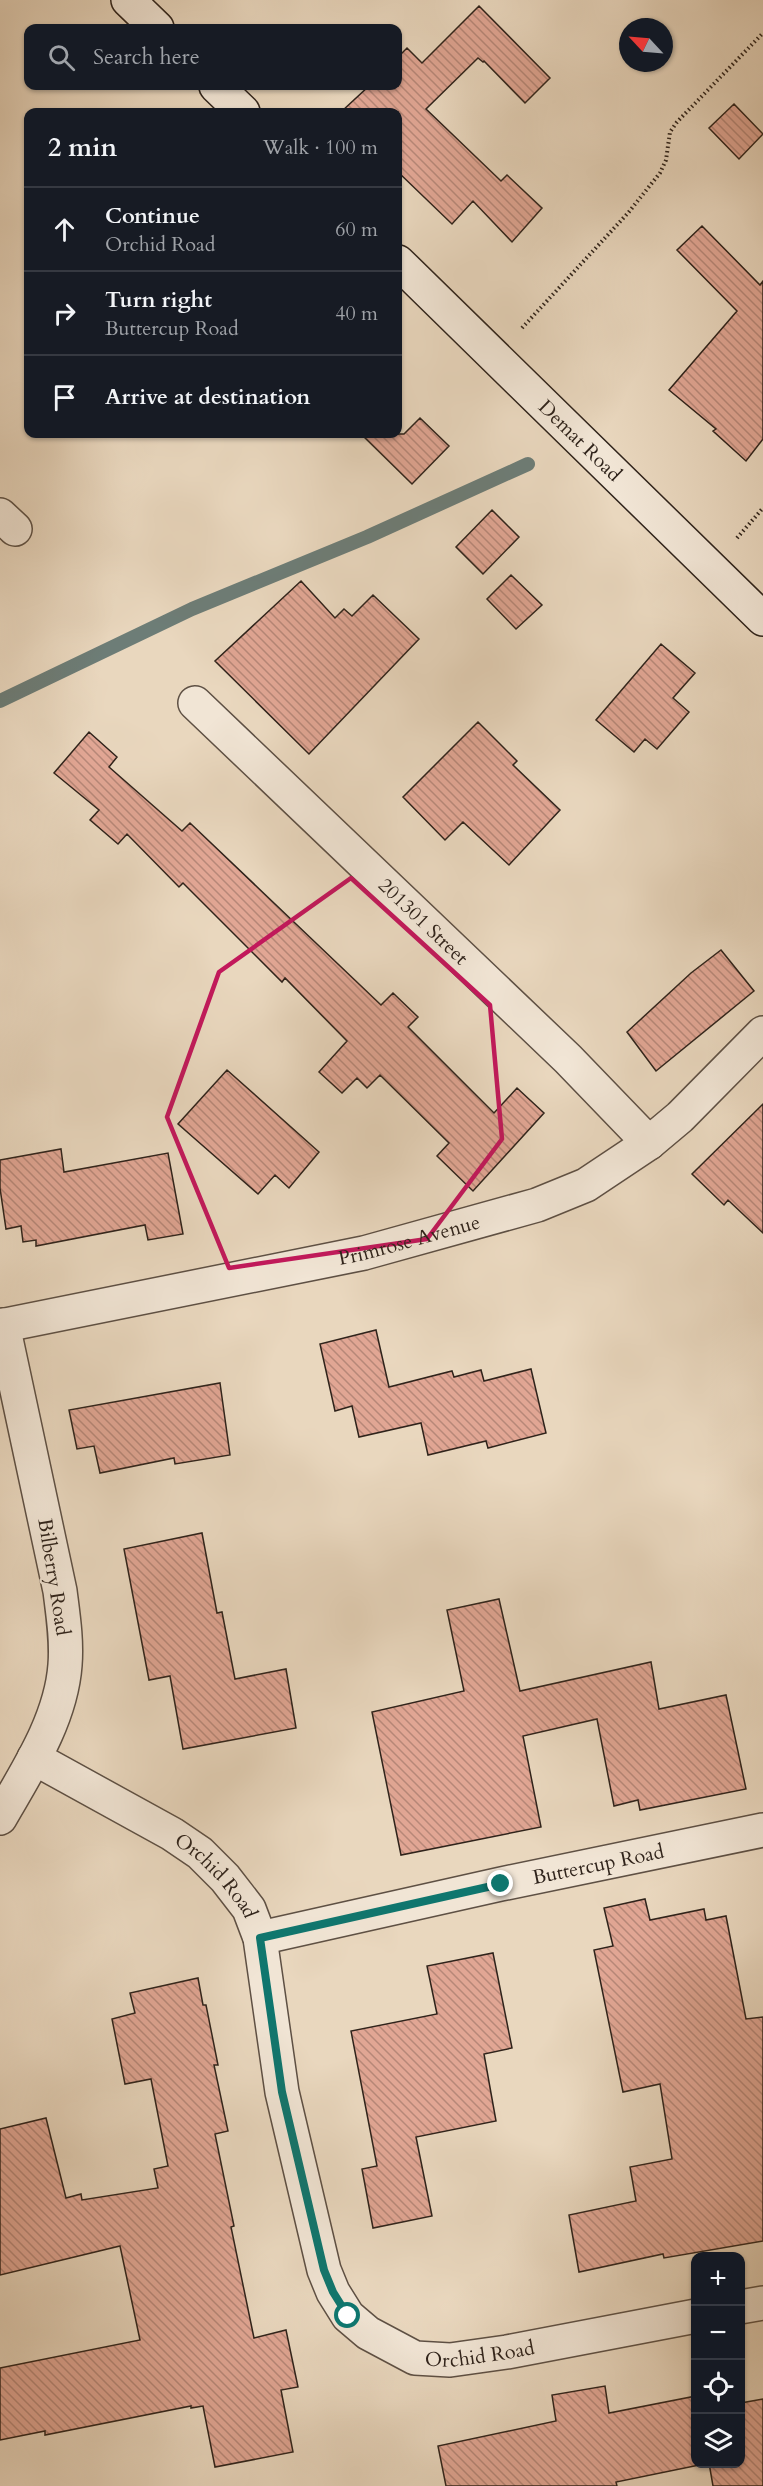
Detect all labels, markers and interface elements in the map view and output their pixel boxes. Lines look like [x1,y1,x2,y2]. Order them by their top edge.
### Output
north arrow [619,18,673,72]
search box [24,24,402,90]
icon: search [45,41,78,74]
text: Search here [93,42,200,72]
text: 2 min [48,130,117,165]
text: Walk · 100 m [263,134,378,161]
text: Continue [105,201,200,231]
icon: ahead [48,213,81,246]
text: 60 m [335,216,378,243]
text: Orchid Road [105,231,215,258]
text: Turn right [105,285,212,315]
icon: right [48,297,81,330]
text: 40 m [335,300,378,327]
text: Buttercup Road [105,315,239,342]
icon: arrive [48,381,81,414]
text: Arrive at destination [105,382,310,412]
street label: Demat Road [533,393,628,487]
street label: 201301 Street [373,872,475,971]
street label: Primrose Avenue [336,1208,483,1271]
street label: Bilberry Road [31,1516,77,1638]
street label: Orchid Road [170,1826,265,1922]
street label: Buttercup Road [530,1837,667,1891]
route end [487,1870,513,1896]
map controls [691,2252,745,2468]
button: + [691,2252,745,2306]
route start [334,2302,360,2328]
button: − [691,2306,745,2360]
street label: Orchid Road [424,2334,537,2373]
button: locate [691,2360,745,2414]
button: layers [691,2414,745,2468]

